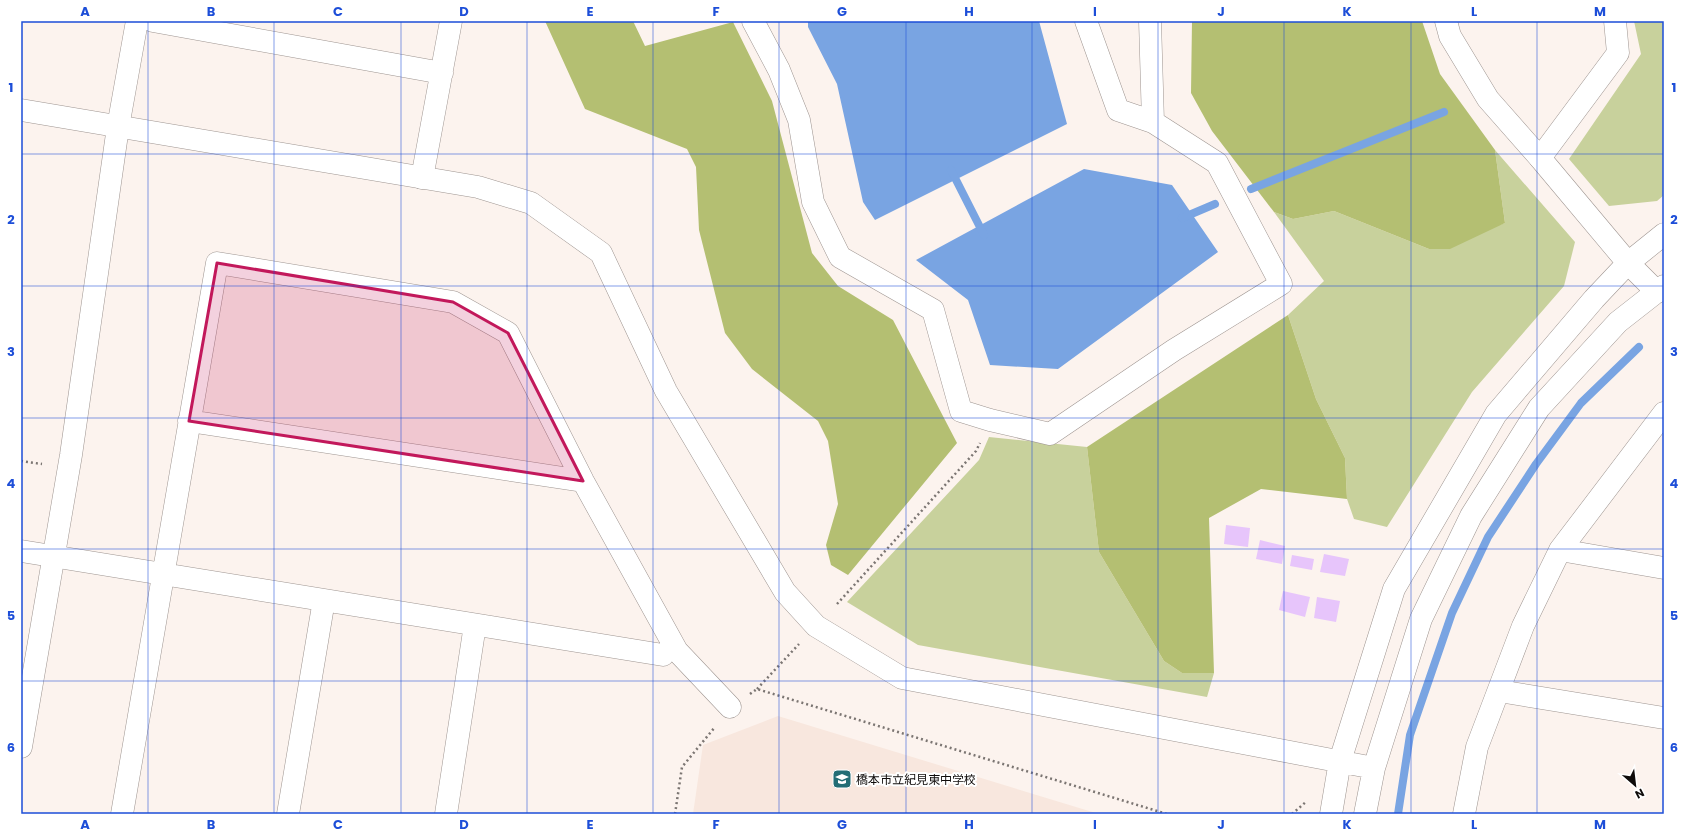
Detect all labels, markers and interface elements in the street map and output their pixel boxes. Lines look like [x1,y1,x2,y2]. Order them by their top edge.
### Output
text: A [80,2,90,21]
text: B [207,2,216,21]
text: C [333,2,343,21]
text: D [459,2,469,21]
text: E [586,2,594,21]
text: F [712,2,720,21]
text: G [837,2,847,21]
text: H [964,2,974,21]
text: I [1093,2,1097,21]
text: J [1217,2,1225,21]
text: K [1342,2,1352,21]
text: L [1471,2,1477,21]
text: M [1594,2,1606,21]
text: 1 [9,78,13,97]
text: 1 [1672,78,1676,97]
text: 2 [7,210,15,229]
text: 2 [1670,210,1678,229]
text: 3 [7,342,15,361]
text: 3 [1670,342,1678,361]
text: 4 [7,474,16,493]
text: 4 [1670,474,1679,493]
text: 5 [7,606,15,625]
text: 5 [1670,606,1678,625]
text: 6 [7,738,15,757]
text: 6 [1670,738,1678,757]
north arrow [1615,765,1655,805]
school or university icon: 橋本市立紀見東中学校 [831,768,853,790]
place label: 橋本市立紀見東中学校 [856,771,976,788]
text: N [1632,785,1647,803]
text: A [80,815,90,834]
text: B [207,815,216,834]
text: C [333,815,343,834]
text: D [459,815,469,834]
text: E [586,815,594,834]
text: F [712,815,720,834]
text: G [837,815,847,834]
text: H [964,815,974,834]
text: I [1093,815,1097,834]
text: J [1217,815,1225,834]
text: K [1342,815,1352,834]
text: L [1471,815,1477,834]
text: M [1594,815,1606,834]

